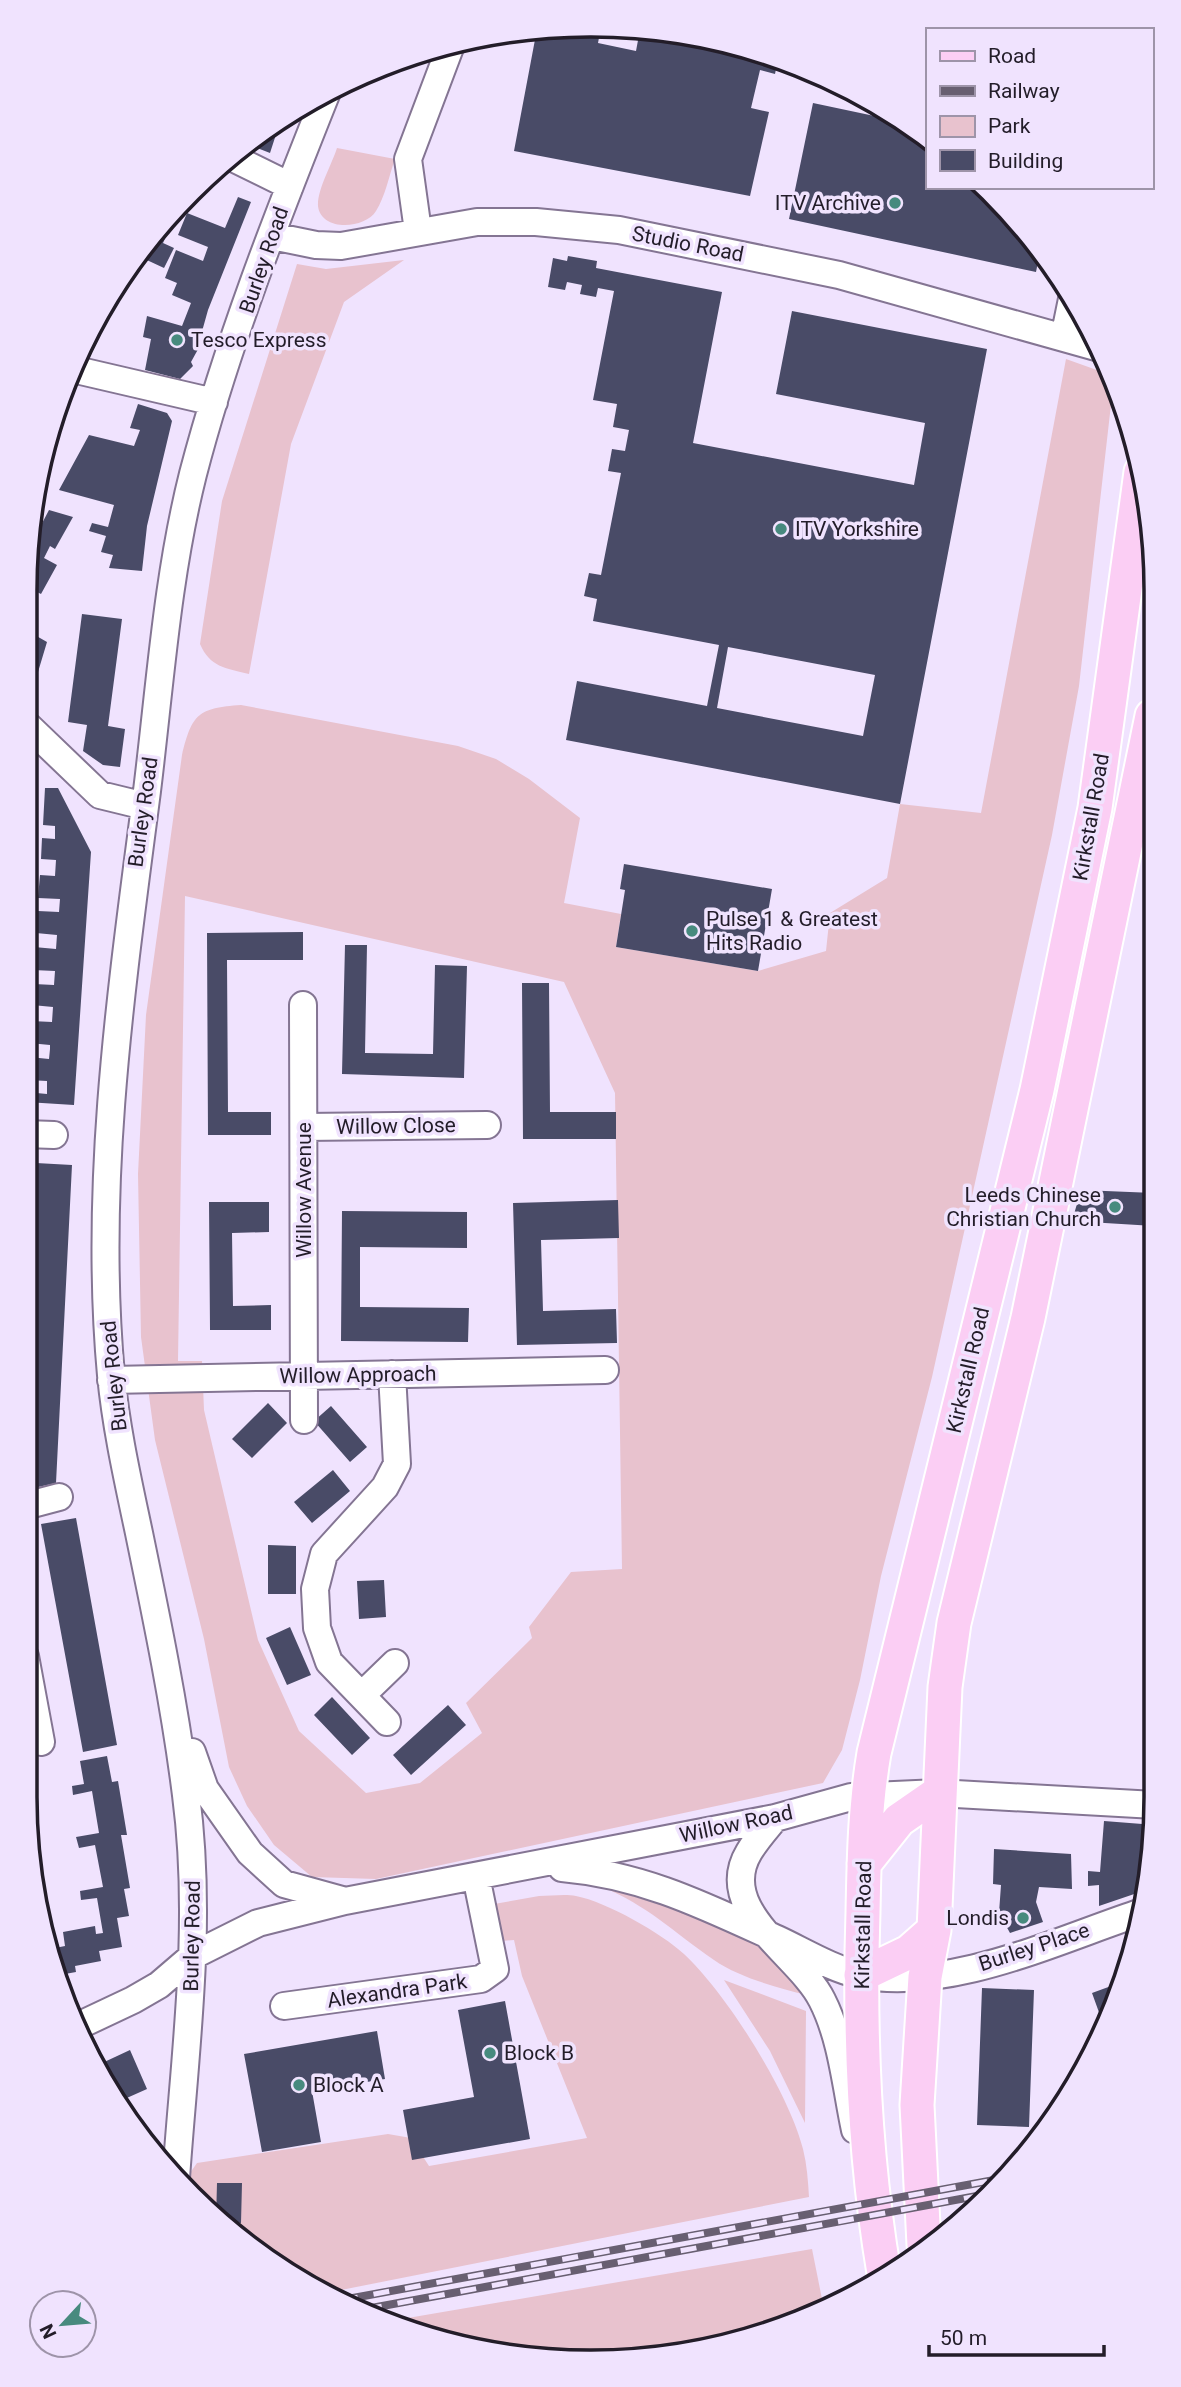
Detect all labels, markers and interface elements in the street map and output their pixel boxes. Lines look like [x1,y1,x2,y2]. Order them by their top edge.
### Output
legend [926,28,1153,189]
text: Road [988,44,1036,68]
text: Railway [988,79,1060,103]
text: Park [988,114,1031,138]
text: Building [988,149,1063,173]
place label: ITV Archive [775,191,881,215]
marker: ITV Archive [887,195,903,211]
street label: Burley Road [235,204,293,316]
street label: Studio Road [630,221,746,267]
place label: Tesco Express [191,328,327,352]
marker: Tesco Express [169,332,185,348]
place label: ITV Yorkshire [795,517,919,541]
marker: ITV Yorkshire [773,521,789,537]
street label: Kirkstall Road [1068,752,1114,882]
street label: Burley Road [123,755,163,869]
place label: Pulse 1 & Greatest Hits Radio [706,907,878,955]
marker: Pulse 1 & Greatest Hits Radio [684,923,700,939]
street label: Willow Close [336,1113,456,1139]
street label: Willow Avenue [292,1122,316,1258]
place label: Leeds Chinese Christian Church [946,1183,1101,1231]
marker: Leeds Chinese Christian Church [1107,1199,1123,1215]
street label: Kirkstall Road [942,1305,994,1435]
street label: Burley Road [96,1319,132,1433]
street label: Willow Approach [279,1362,437,1388]
street label: Willow Road [677,1800,795,1848]
street label: Kirkstall Road [850,1860,876,1990]
street label: Burley Road [179,1880,205,1992]
place label: Londis [946,1906,1009,1930]
marker: Londis [1015,1910,1031,1926]
street label: Burley Place [976,1918,1092,1976]
street label: Alexandra Park [326,1969,469,2013]
place label: Block B [504,2041,574,2065]
marker: Block B [482,2045,498,2061]
place label: Block A [313,2073,384,2097]
marker: Block A [291,2077,307,2093]
north arrow [28,2289,98,2359]
scale bar [929,2314,1104,2358]
text: N [35,2320,61,2342]
text: 50 m [940,2326,987,2350]

